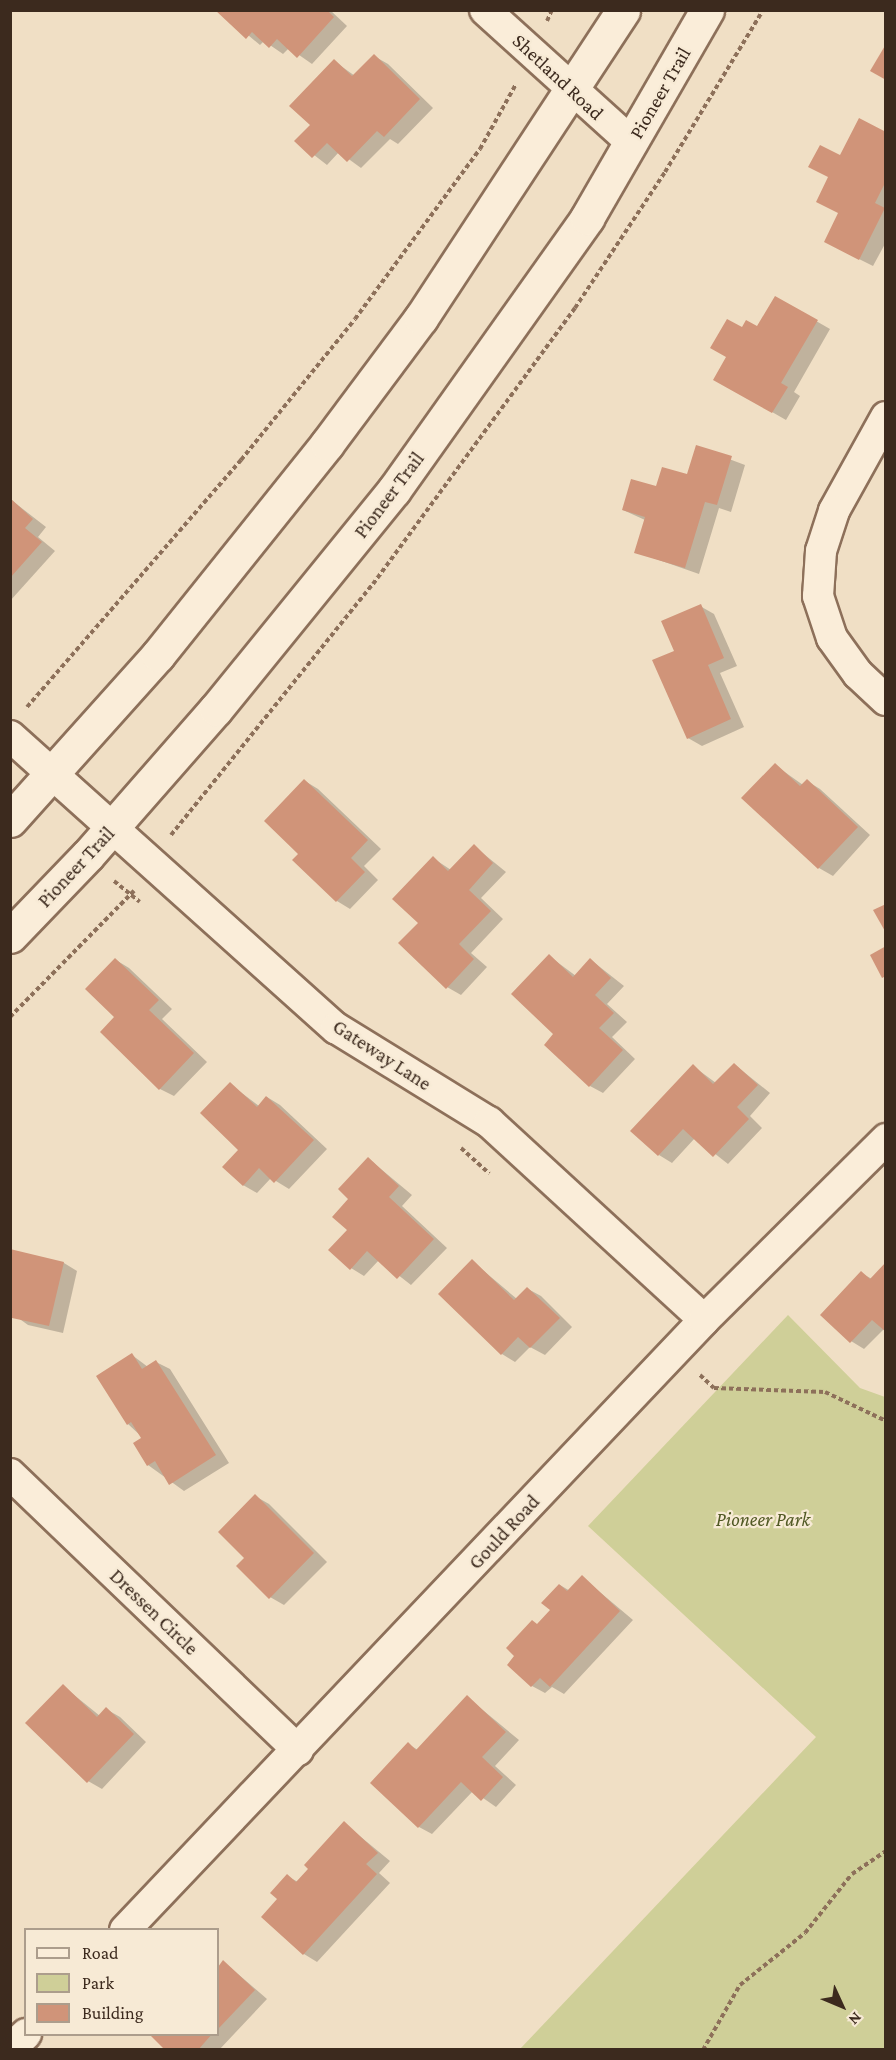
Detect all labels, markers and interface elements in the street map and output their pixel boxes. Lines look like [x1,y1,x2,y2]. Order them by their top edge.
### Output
street label: Shetland Road [508,29,608,125]
street label: Pioneer Trail [624,43,696,143]
street label: Pioneer Trail [349,447,429,543]
street label: Pioneer Trail [33,822,119,912]
street label: Gateway Lane [328,1014,436,1096]
street label: Gould Road [463,1490,545,1574]
park label: Pioneer Park [716,1507,810,1531]
street label: Dressen Circle [105,1564,203,1660]
legend [24,1928,219,2036]
text: Road [82,1943,119,1963]
text: Park [82,1973,114,1993]
north arrow [812,1976,872,2036]
text: Building [82,2003,143,2023]
text: N [845,2009,865,2029]

